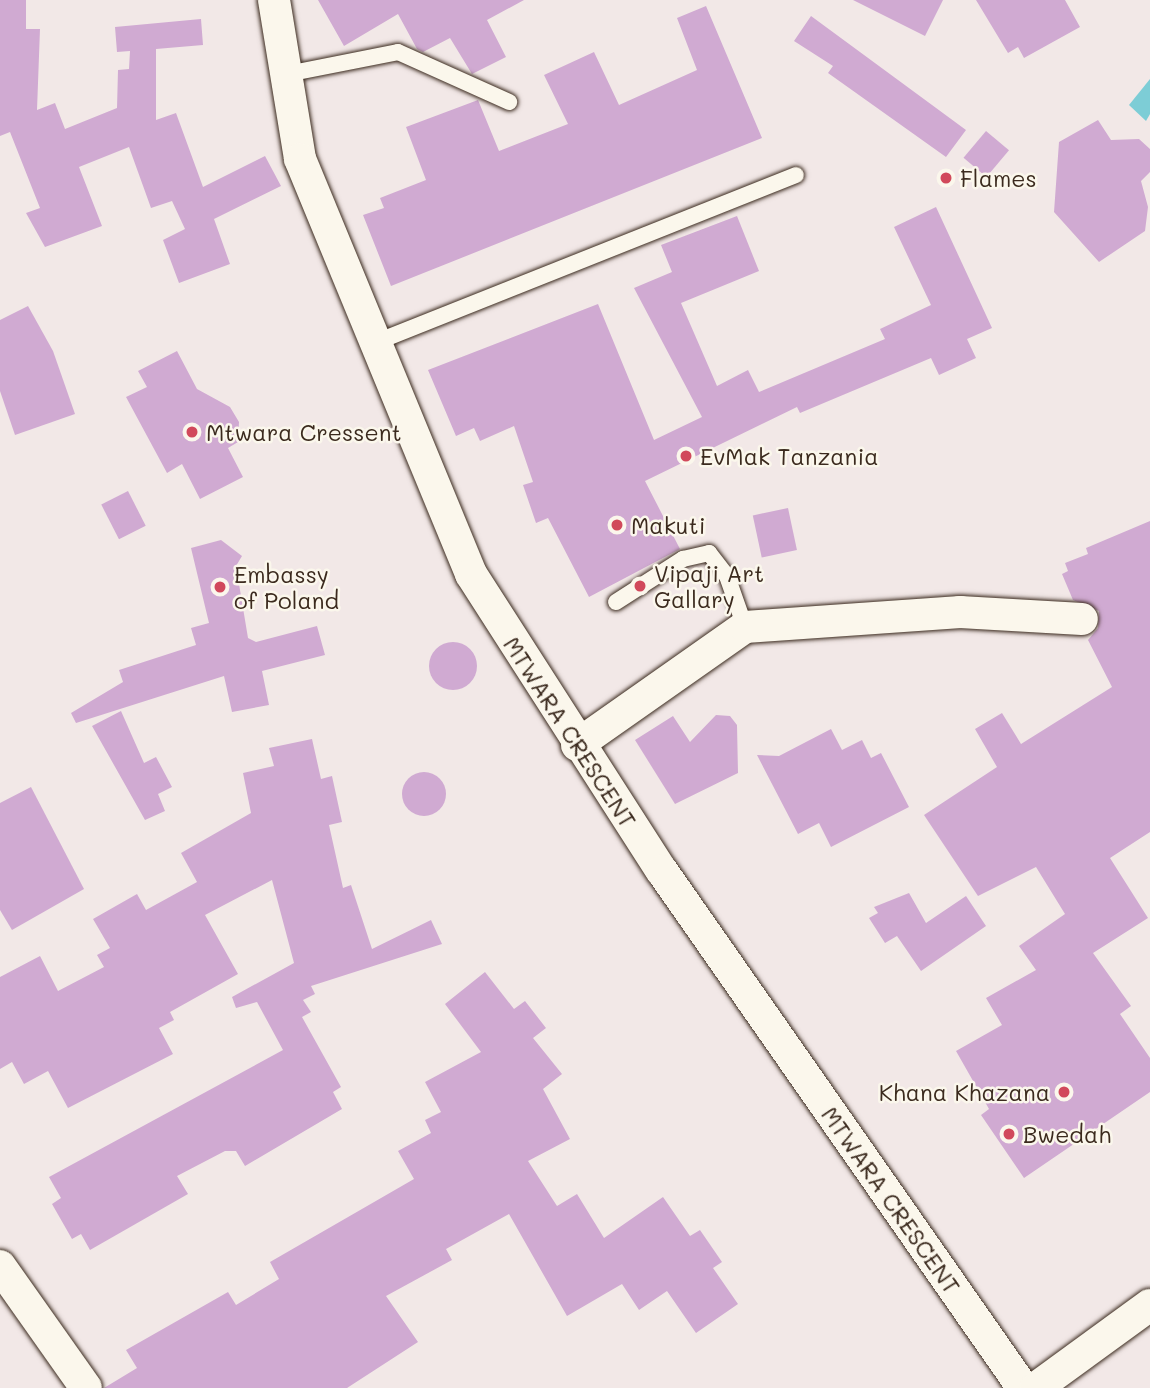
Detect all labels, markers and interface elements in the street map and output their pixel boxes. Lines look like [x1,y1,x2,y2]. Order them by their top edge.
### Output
place label: Flames [960,164,1037,192]
marker: Flames [938,170,954,186]
place label: Mtwara Cressent [206,418,402,446]
marker: Mtwara Cressent [184,424,200,440]
place label: EvMak Tanzania [700,442,879,470]
marker: EvMak Tanzania [678,448,694,464]
place label: Makuti [631,511,706,539]
marker: Makuti [609,517,625,533]
place label: Vipaji Art Gallary [654,559,764,613]
place label: Embassy of Poland [234,560,339,614]
marker: Vipaji Art Gallary [632,578,648,594]
marker: Embassy of Poland [212,579,228,595]
street label: MTWARA CRESCENT [498,631,642,833]
place label: Khana Khazana [879,1078,1050,1106]
marker: Khana Khazana [1056,1084,1072,1100]
street label: MTWARA CRESCENT [816,1101,966,1299]
place label: Bwedah [1023,1120,1111,1148]
marker: Bwedah [1001,1126,1017,1142]

